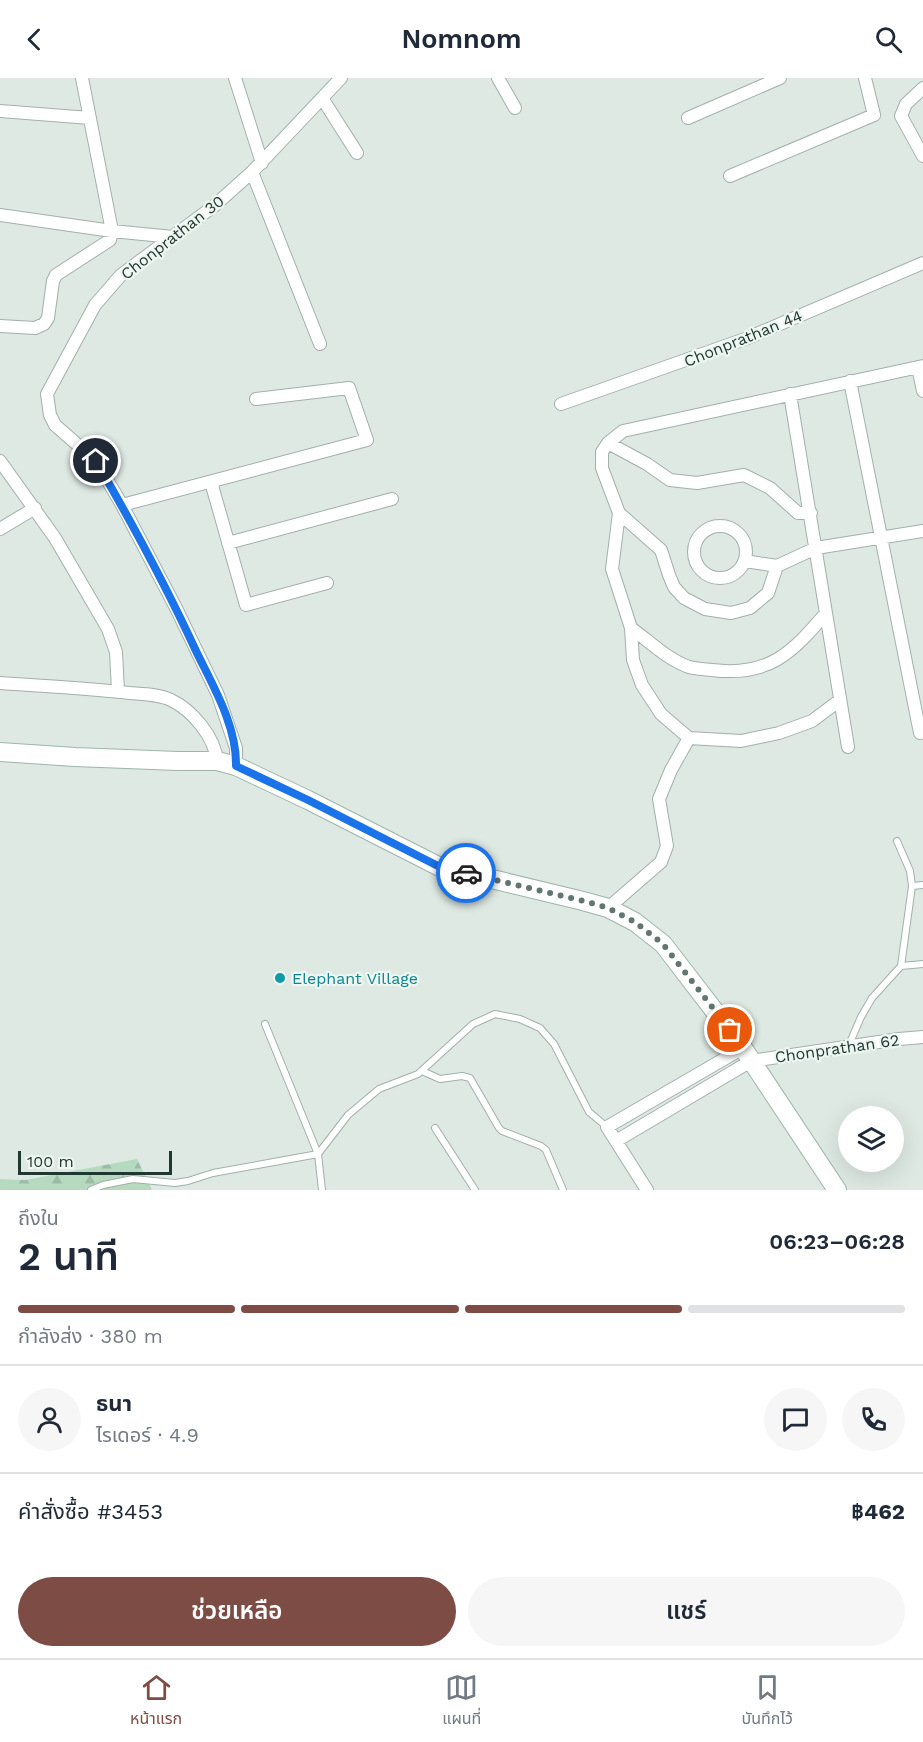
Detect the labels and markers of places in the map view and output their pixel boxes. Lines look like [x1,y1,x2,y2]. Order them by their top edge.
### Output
pin [70,435,121,486]
place label: Elephant Village [292,969,418,988]
marker: Elephant Village [273,971,287,985]
pin [704,1004,755,1055]

